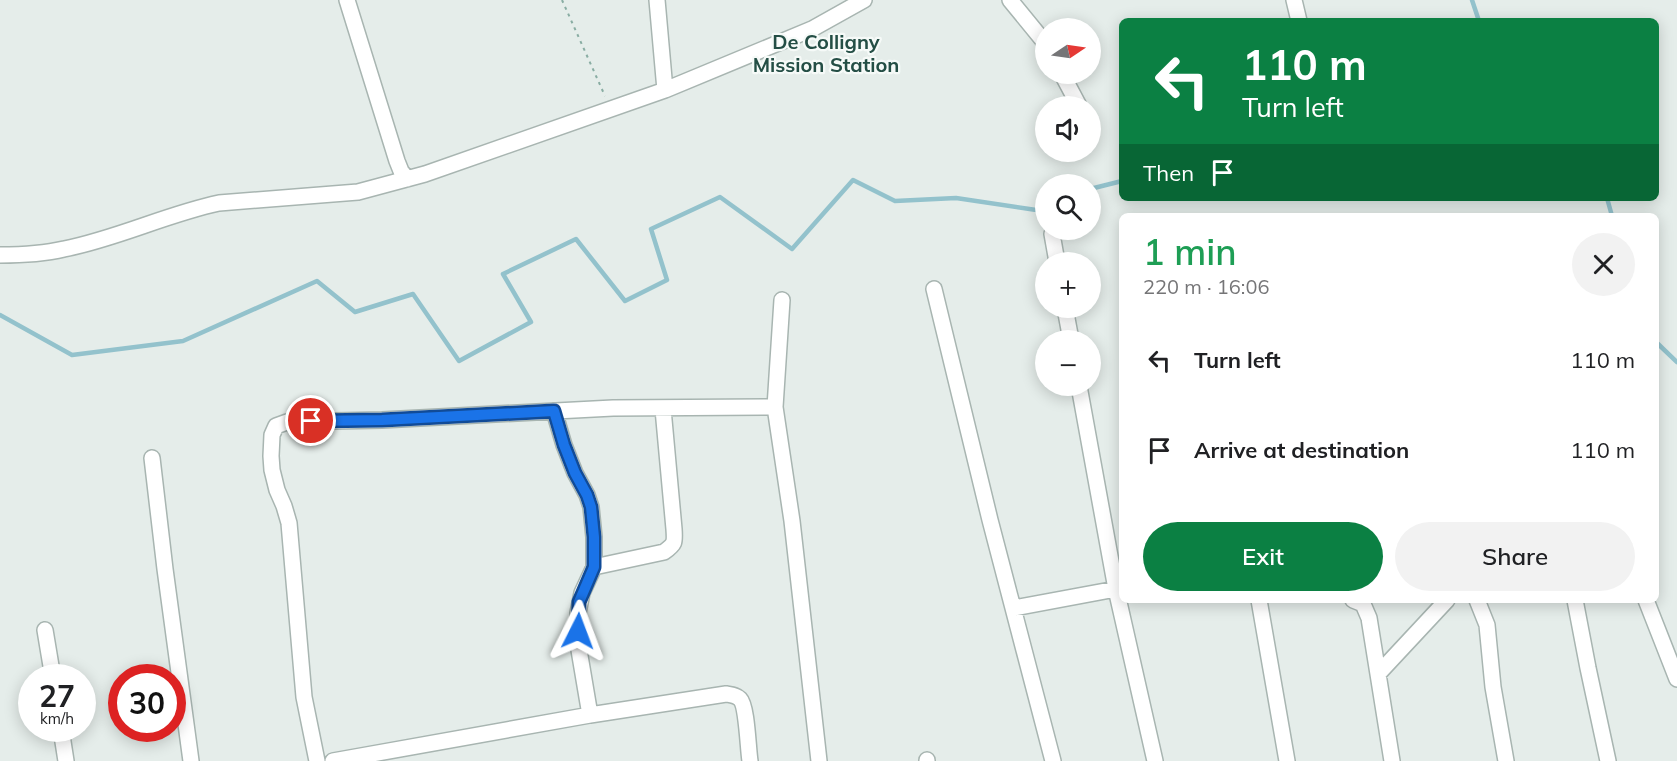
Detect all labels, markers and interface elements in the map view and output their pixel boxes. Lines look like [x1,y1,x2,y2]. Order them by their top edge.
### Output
north arrow [1035,18,1101,84]
map controls [1035,18,1101,396]
district label: De Colligny Mission Station [753,29,899,77]
text: 110 m [1242,38,1367,91]
icon: left [1143,42,1221,120]
text: Turn left [1242,90,1344,124]
button: sound [1035,96,1101,162]
icon: arrive [1206,156,1239,189]
text: Then [1143,159,1194,187]
button: search [1035,174,1101,240]
text: 1 min [1143,229,1237,274]
button: close [1572,233,1635,296]
button: + [1035,252,1101,318]
text: 220 m · 16:06 [1143,274,1269,299]
button: − [1035,330,1101,396]
icon: left [1143,344,1176,377]
text: Turn left [1194,346,1281,374]
text: 110 m [1570,346,1635,374]
pin [285,395,336,446]
icon: arrive [294,404,327,437]
icon: arrive [1143,434,1176,467]
text: Arrive at destination [1194,436,1409,464]
text: 110 m [1570,436,1635,464]
button: Exit [1143,522,1383,591]
button: Share [1395,522,1635,591]
position arrow [546,599,610,663]
speed limit sign: 30 [108,664,186,742]
text: 27 [39,677,75,715]
text: km/h [40,709,74,728]

